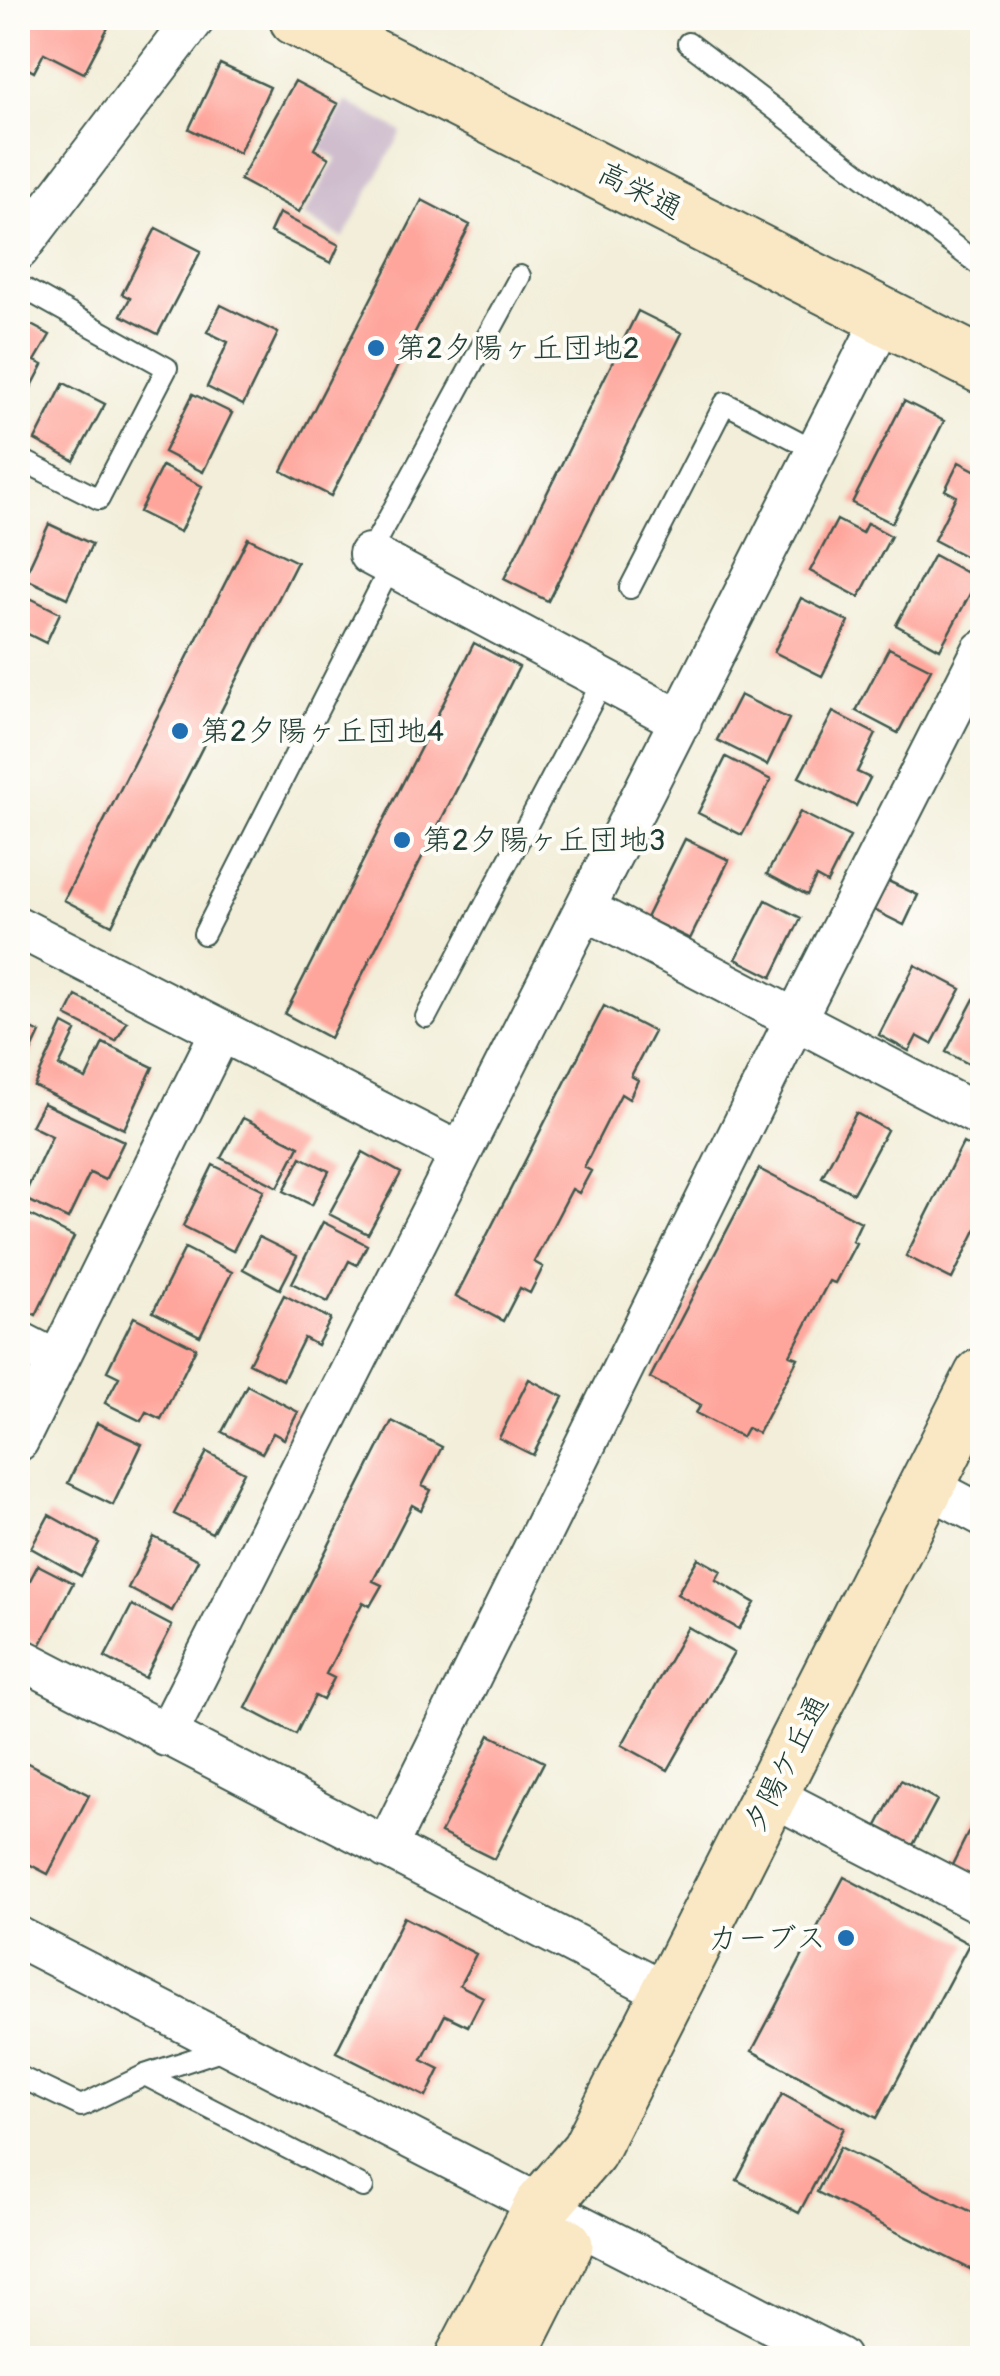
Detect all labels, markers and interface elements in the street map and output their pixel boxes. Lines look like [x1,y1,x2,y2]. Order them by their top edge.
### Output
street label: 高栄通 [592,154,688,228]
place label: 第2夕陽ヶ丘団地2 [396,330,640,367]
marker: 第2夕陽ヶ丘団地2 [365,337,387,359]
place label: 第2夕陽ヶ丘団地4 [200,713,444,750]
marker: 第2夕陽ヶ丘団地4 [169,720,191,742]
place label: 第2夕陽ヶ丘団地3 [422,822,666,859]
marker: 第2夕陽ヶ丘団地3 [391,829,413,851]
street label: 夕陽ケ丘通 [735,1689,837,1839]
place label: カーブス [708,1920,826,1957]
marker: カーブス [835,1927,857,1949]

